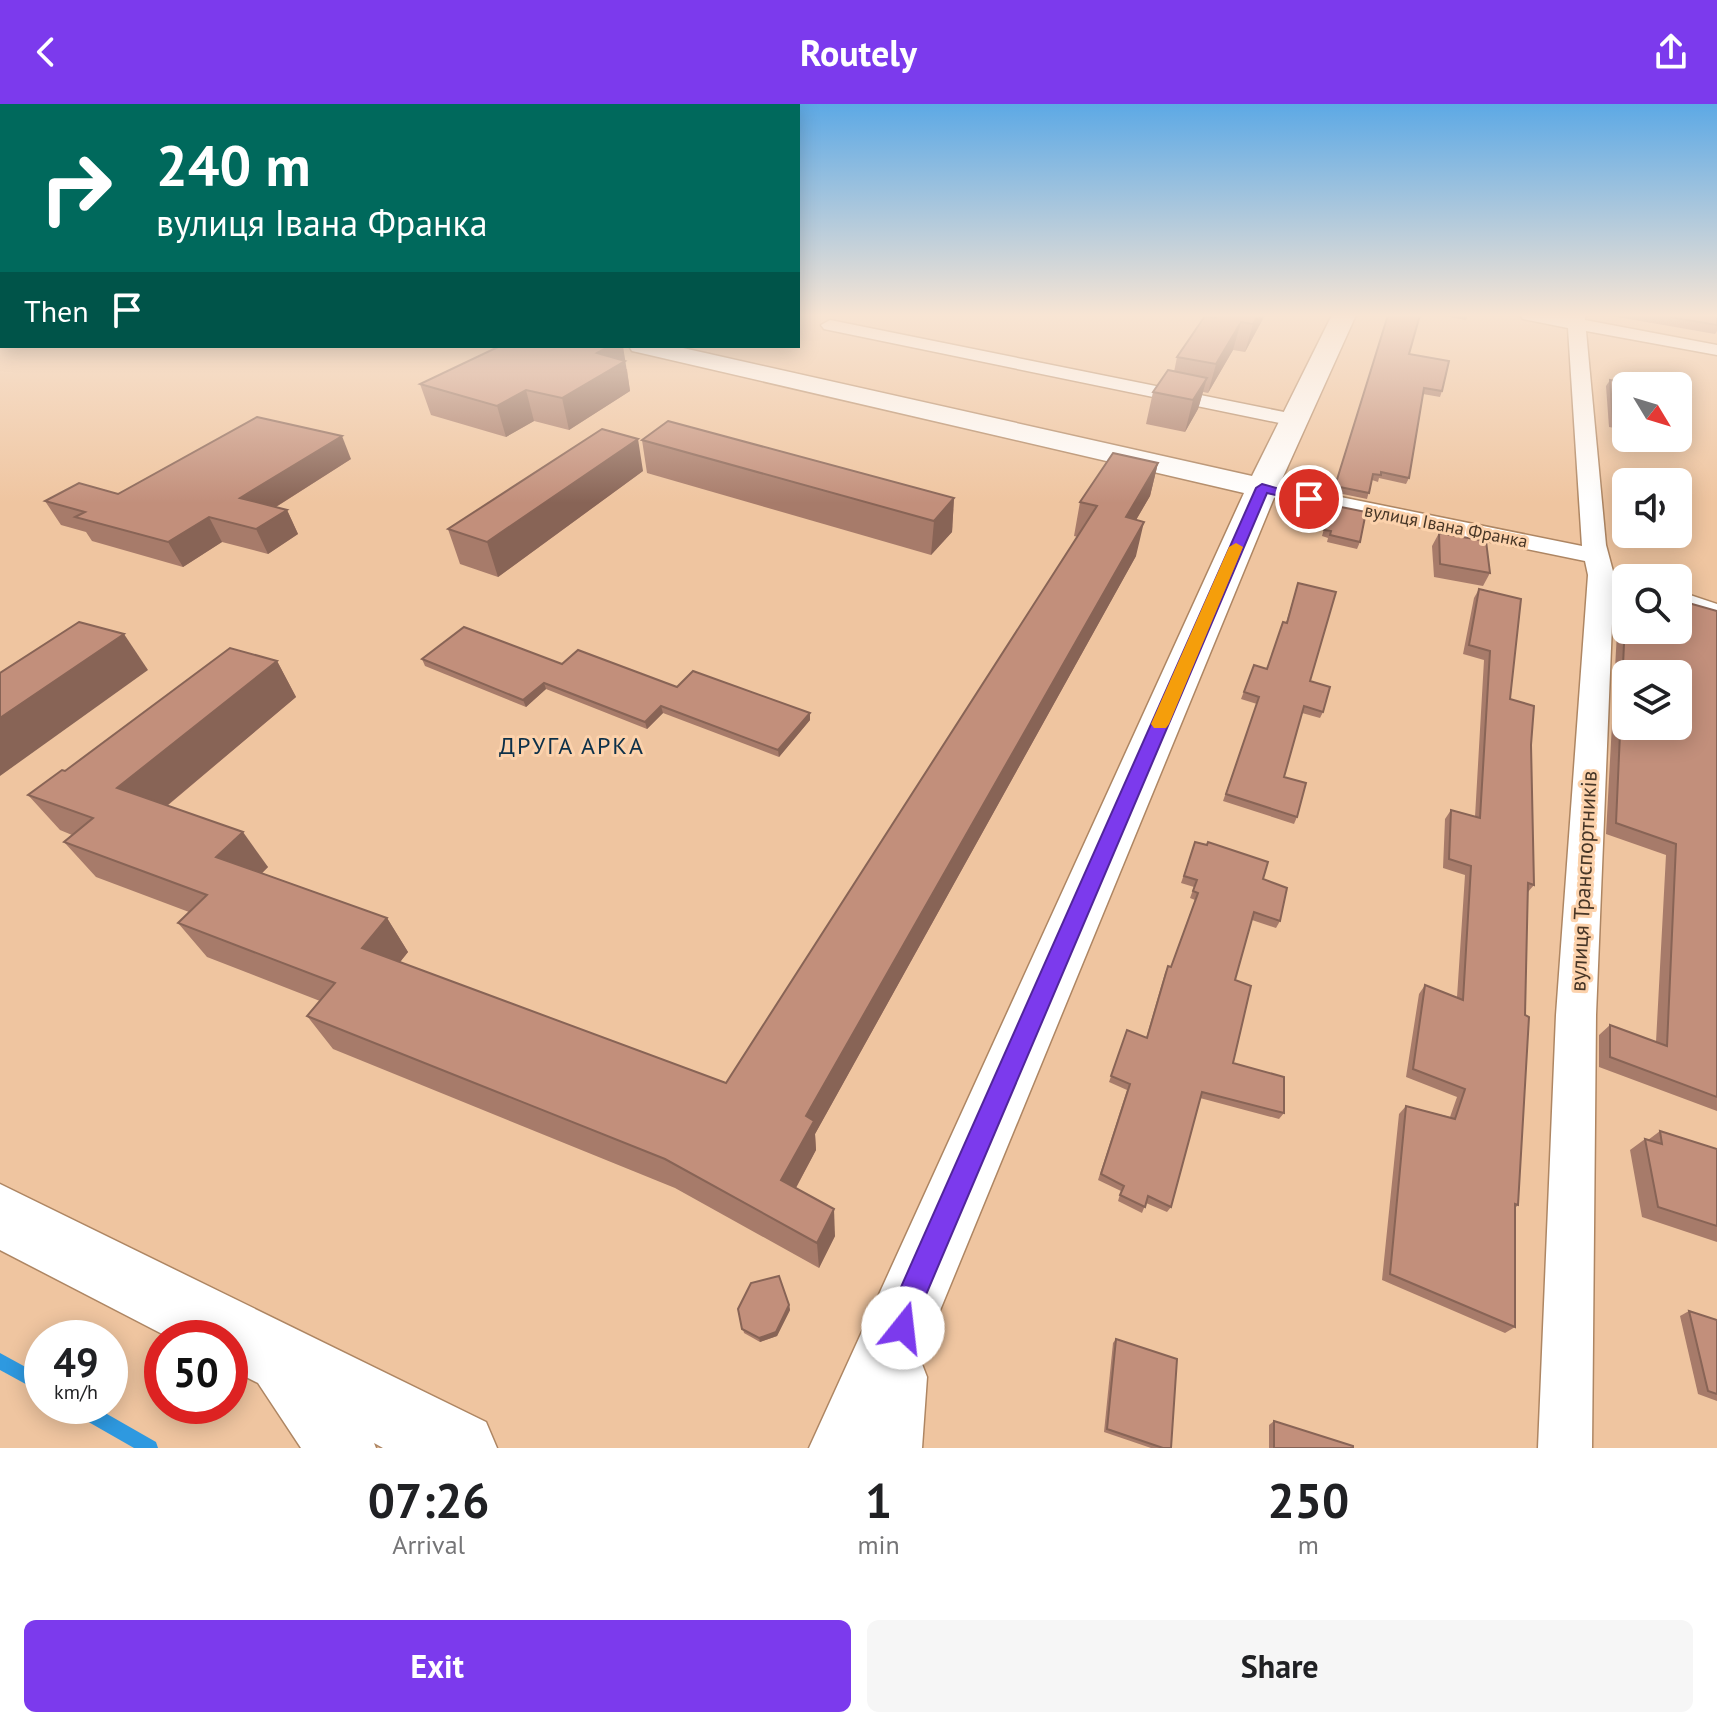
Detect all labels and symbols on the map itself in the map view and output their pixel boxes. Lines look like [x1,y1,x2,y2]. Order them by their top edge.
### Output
north arrow [1612,372,1692,452]
pin [1275,465,1343,533]
street label: вулиця Івана Франка [1363,498,1530,553]
district label: ДРУГА АРКА [499,730,645,761]
street label: вулиця Транспортників [1563,770,1603,992]
position arrow [861,1286,945,1370]
speed limit sign: 50 [144,1320,248,1424]

